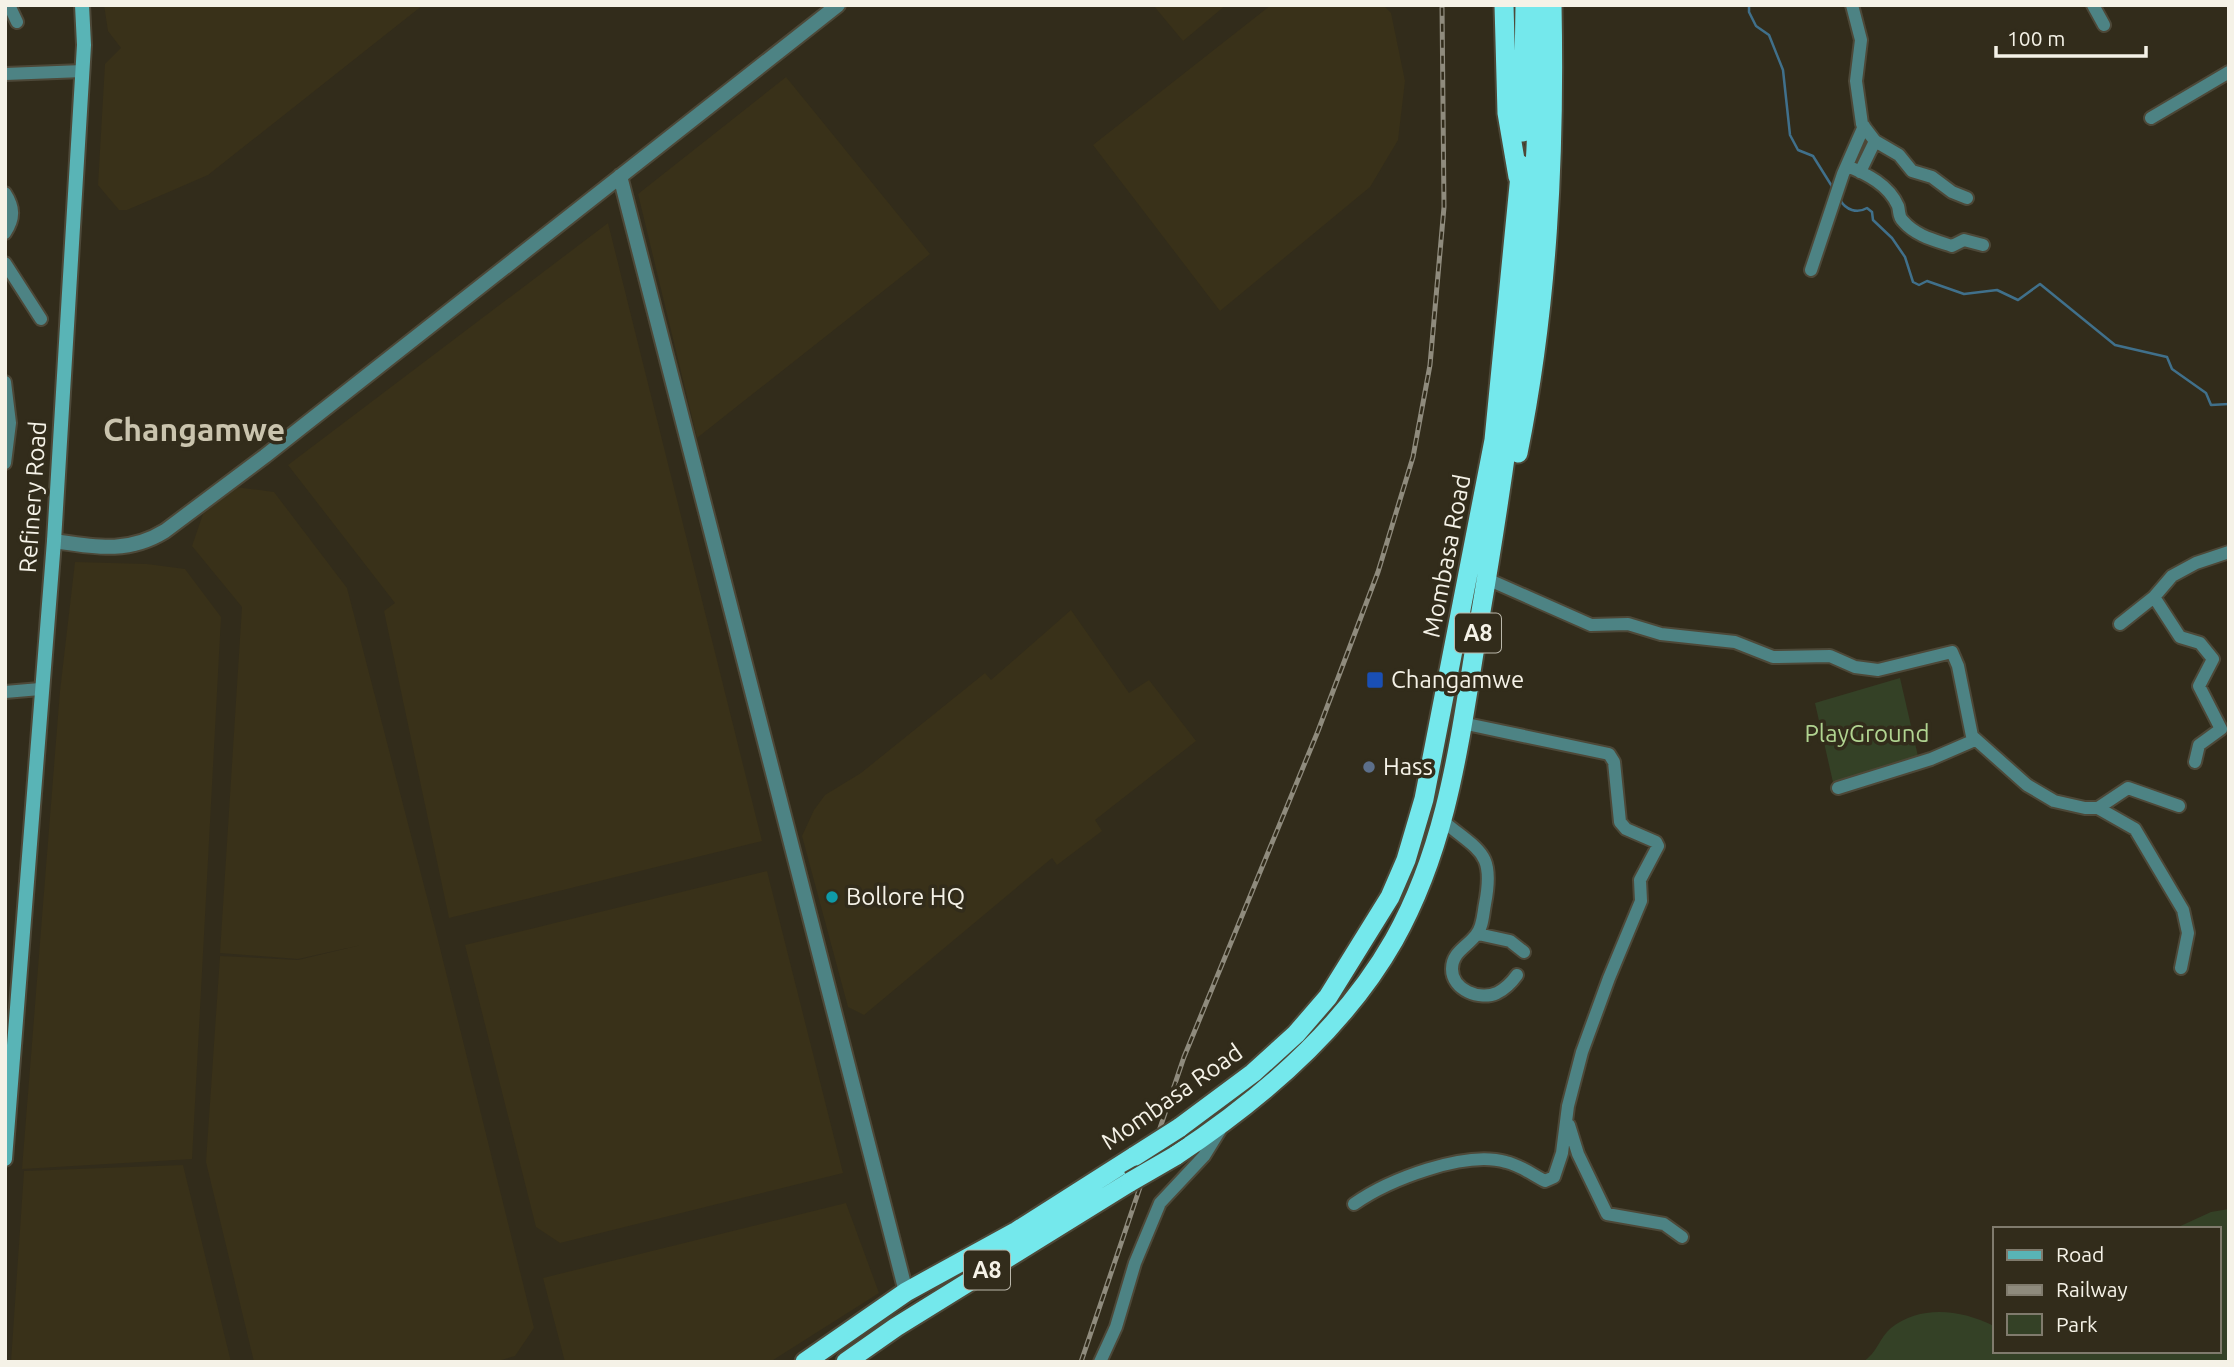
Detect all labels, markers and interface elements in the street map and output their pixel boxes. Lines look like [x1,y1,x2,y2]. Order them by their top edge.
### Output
scale bar [1996,14,2146,58]
text: 100 m [2007,26,2065,50]
district label: Changamwe [103,411,285,447]
street label: Refinery Road [14,420,51,574]
street label: Mombasa Road [1417,472,1476,640]
road number: A8 [1455,614,1501,652]
place label: Changamwe [1391,666,1524,693]
marker: Changamwe [1365,670,1385,690]
park label: PlayGround [1804,720,1930,747]
place label: Hass [1383,753,1433,780]
marker: Hass [1361,759,1377,775]
place label: Bollore HQ [846,883,965,910]
marker: Bollore HQ [824,889,840,905]
street label: Mombasa Road [1096,1038,1247,1155]
legend [1993,1227,2220,1353]
text: Road [2056,1242,2104,1266]
road number: A8 [964,1250,1010,1289]
text: Railway [2056,1277,2128,1301]
text: Park [2056,1312,2098,1336]

